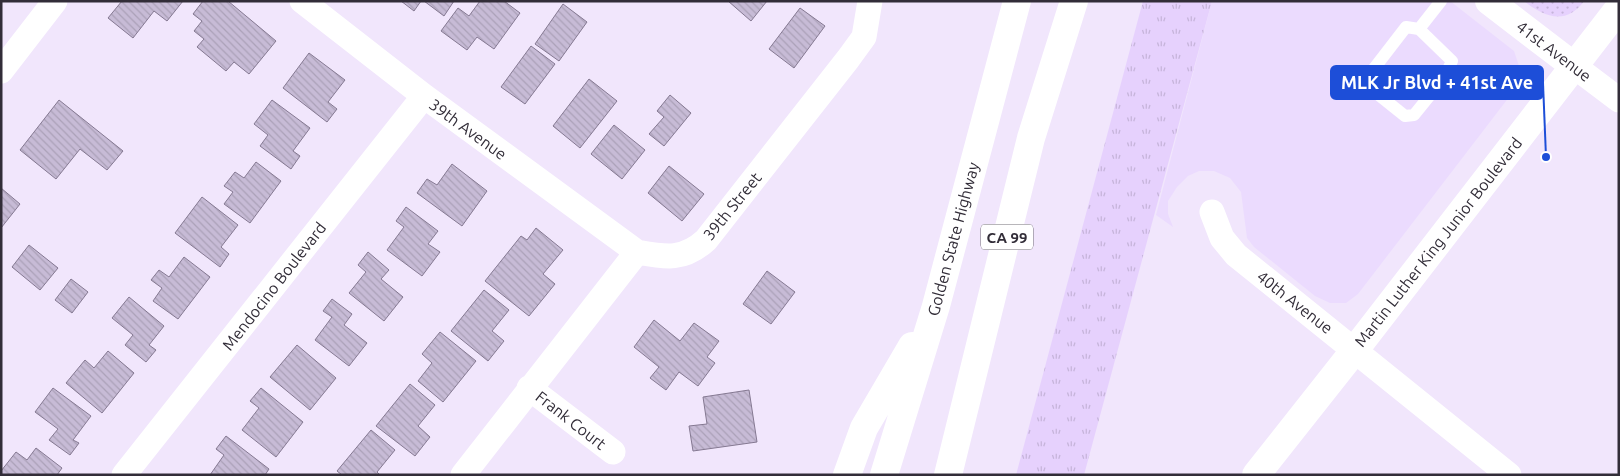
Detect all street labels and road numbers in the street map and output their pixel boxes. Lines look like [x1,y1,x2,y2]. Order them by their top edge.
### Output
street label: 41st Avenue [1513,17,1595,85]
street label: 39th Avenue [426,95,510,163]
street label: Martin Luther King Junior Boulevard [1351,134,1525,350]
street label: Golden State Highway [924,160,982,318]
street label: 39th Street [699,168,765,243]
street label: Mendocino Boulevard [219,219,329,353]
road number: CA 99 [981,224,1033,250]
street label: 40th Avenue [1254,267,1336,337]
street label: Frank Court [532,387,610,453]

